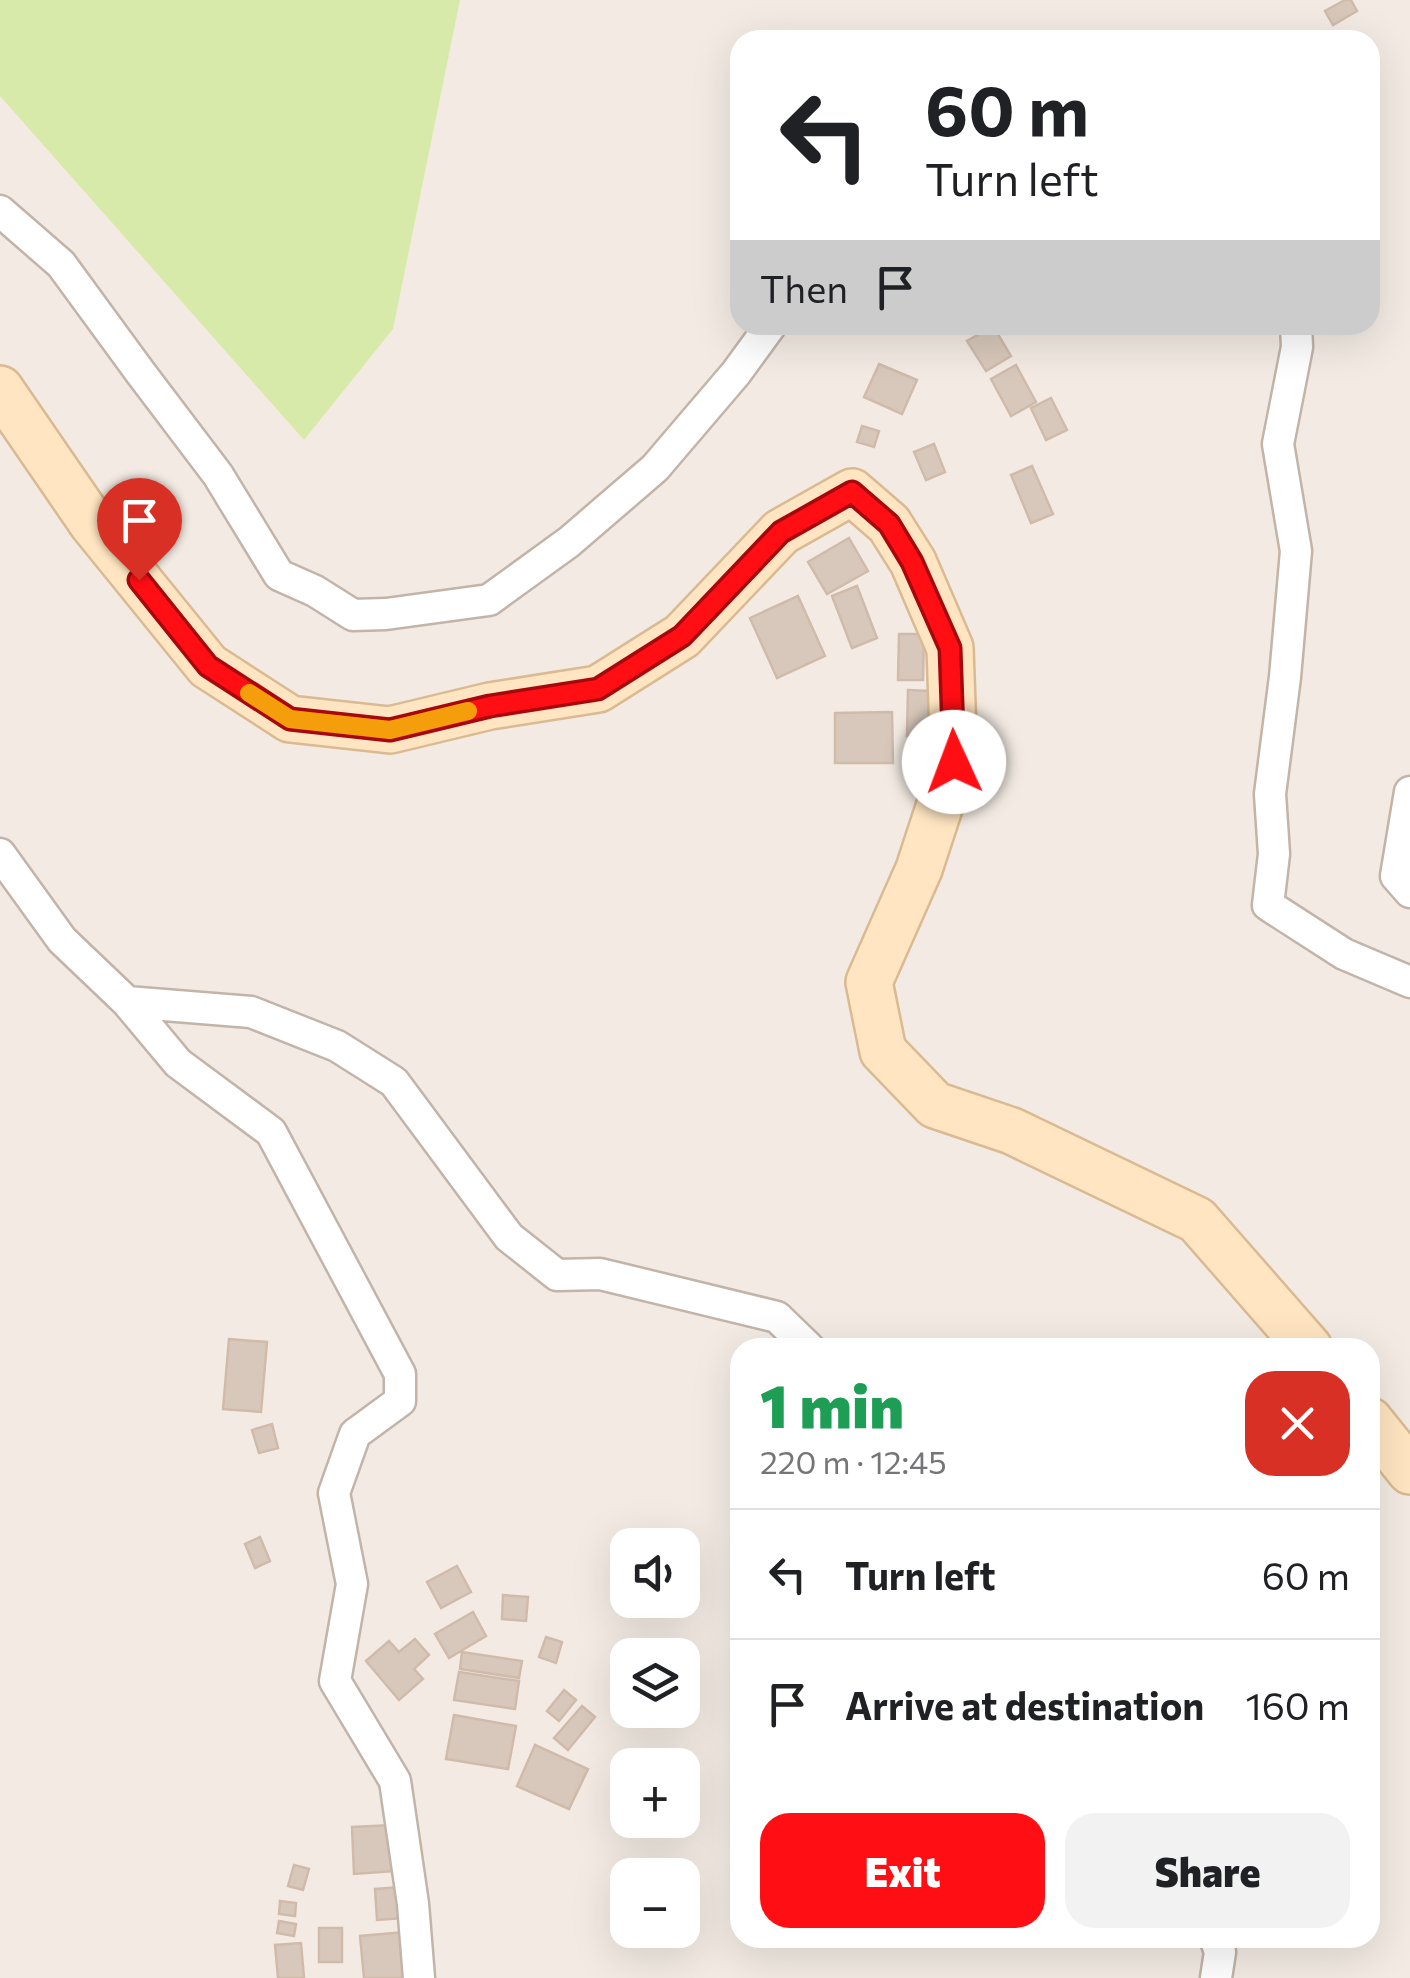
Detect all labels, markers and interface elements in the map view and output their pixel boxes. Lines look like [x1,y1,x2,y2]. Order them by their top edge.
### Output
text: 60 m [925,65,1089,150]
icon: left [760,70,890,200]
text: Turn left [925,150,1099,205]
icon: arrive [868,260,923,315]
text: Then [760,264,848,311]
pin [97,478,182,581]
icon: arrive [112,493,167,548]
position arrow [902,710,1006,814]
text: 1 min [760,1367,904,1440]
button: close [1245,1371,1350,1476]
text: 220 m · 12:45 [760,1441,947,1481]
map controls [610,1528,700,1948]
button: sound [610,1528,700,1618]
icon: left [760,1547,815,1602]
text: Turn left [845,1551,996,1598]
text: 60 m [1262,1551,1350,1598]
button: layers [610,1638,700,1728]
icon: arrive [760,1677,815,1732]
text: Arrive at destination [845,1681,1204,1728]
text: 160 m [1245,1681,1350,1728]
button: + [610,1748,700,1838]
button: Exit [760,1813,1045,1928]
button: Share [1065,1813,1350,1928]
button: − [610,1858,700,1948]

